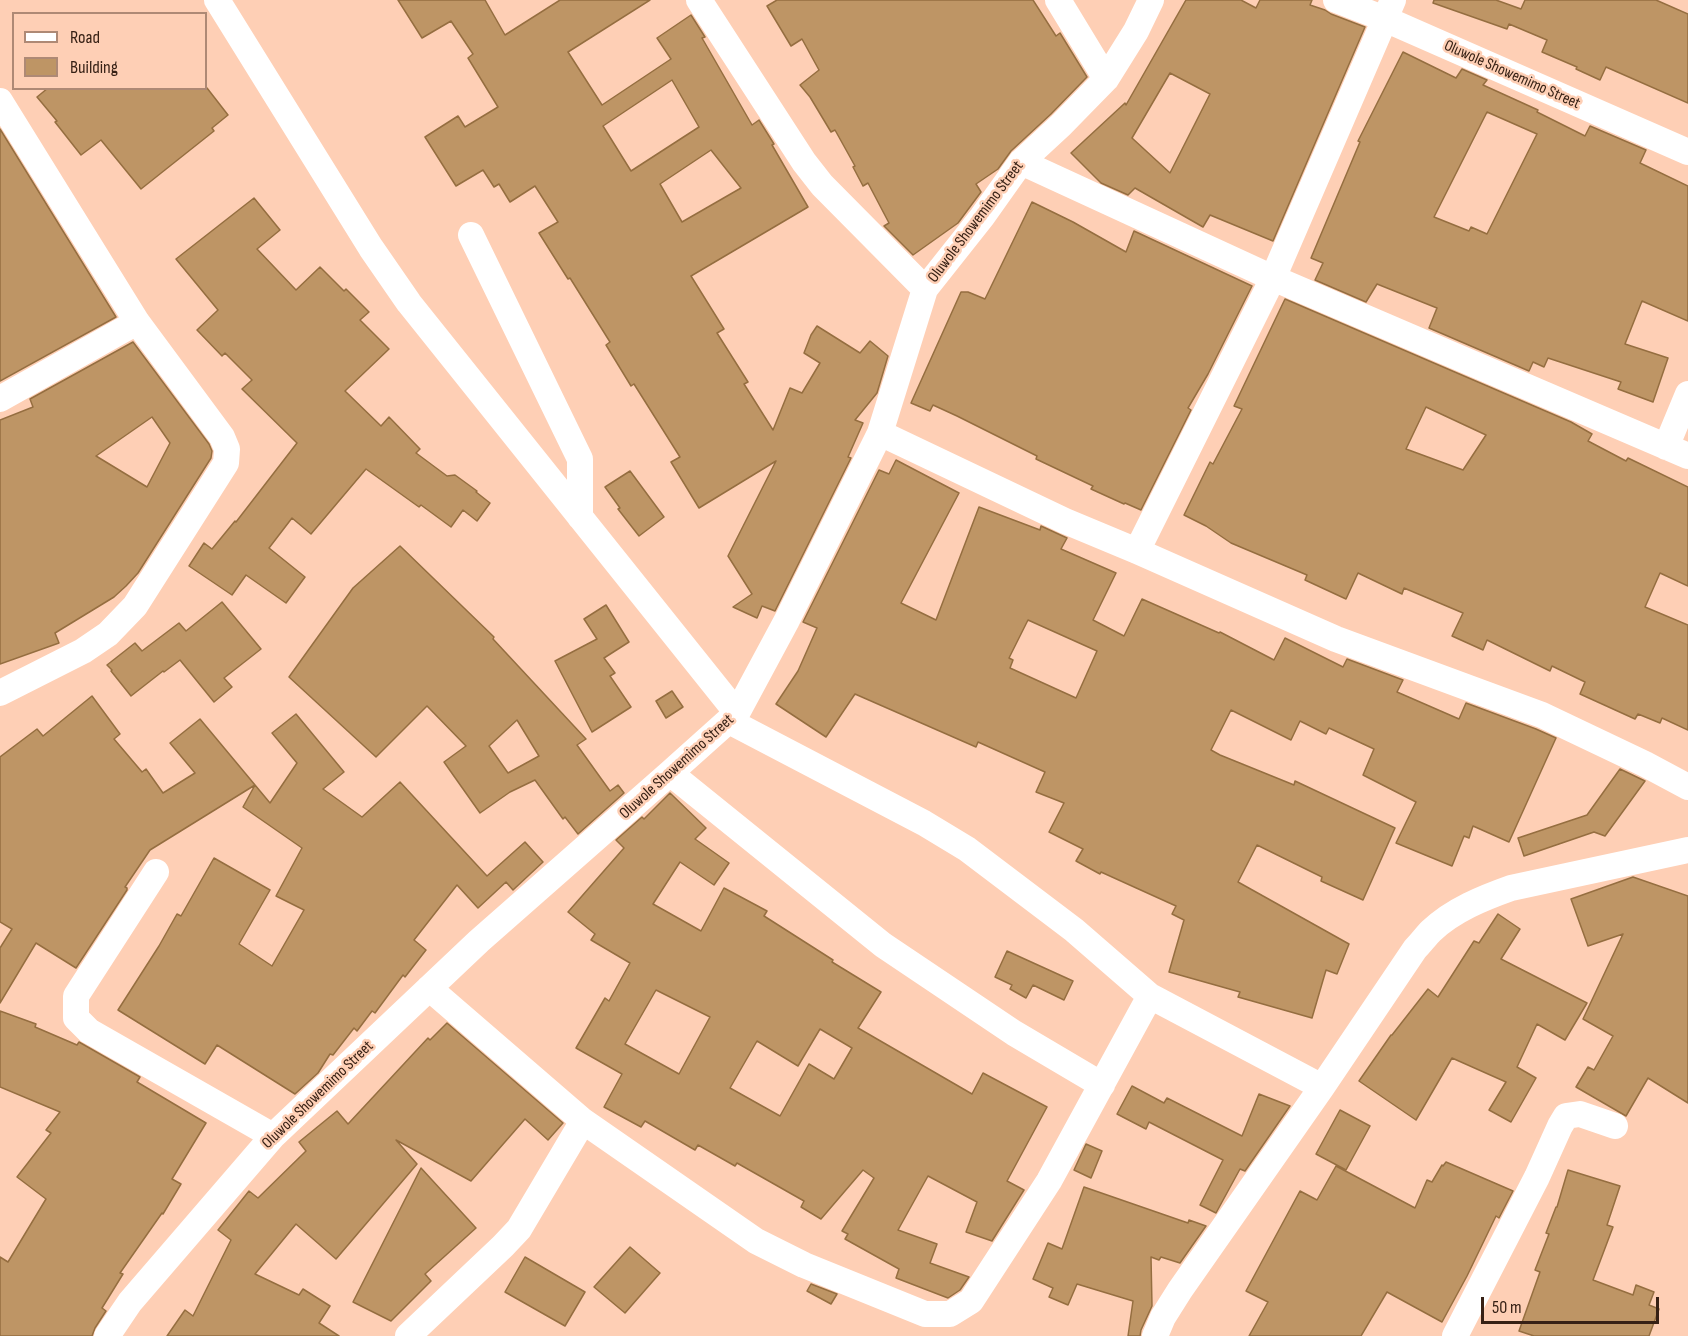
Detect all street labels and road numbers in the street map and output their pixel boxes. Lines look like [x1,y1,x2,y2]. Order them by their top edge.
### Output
street label: Oluwole Showemimo Street [1441,36,1583,114]
street label: Oluwole Showemimo Street [924,157,1028,287]
street label: Oluwole Showemimo Street [616,711,738,823]
street label: Oluwole Showemimo Street [258,1037,378,1153]

